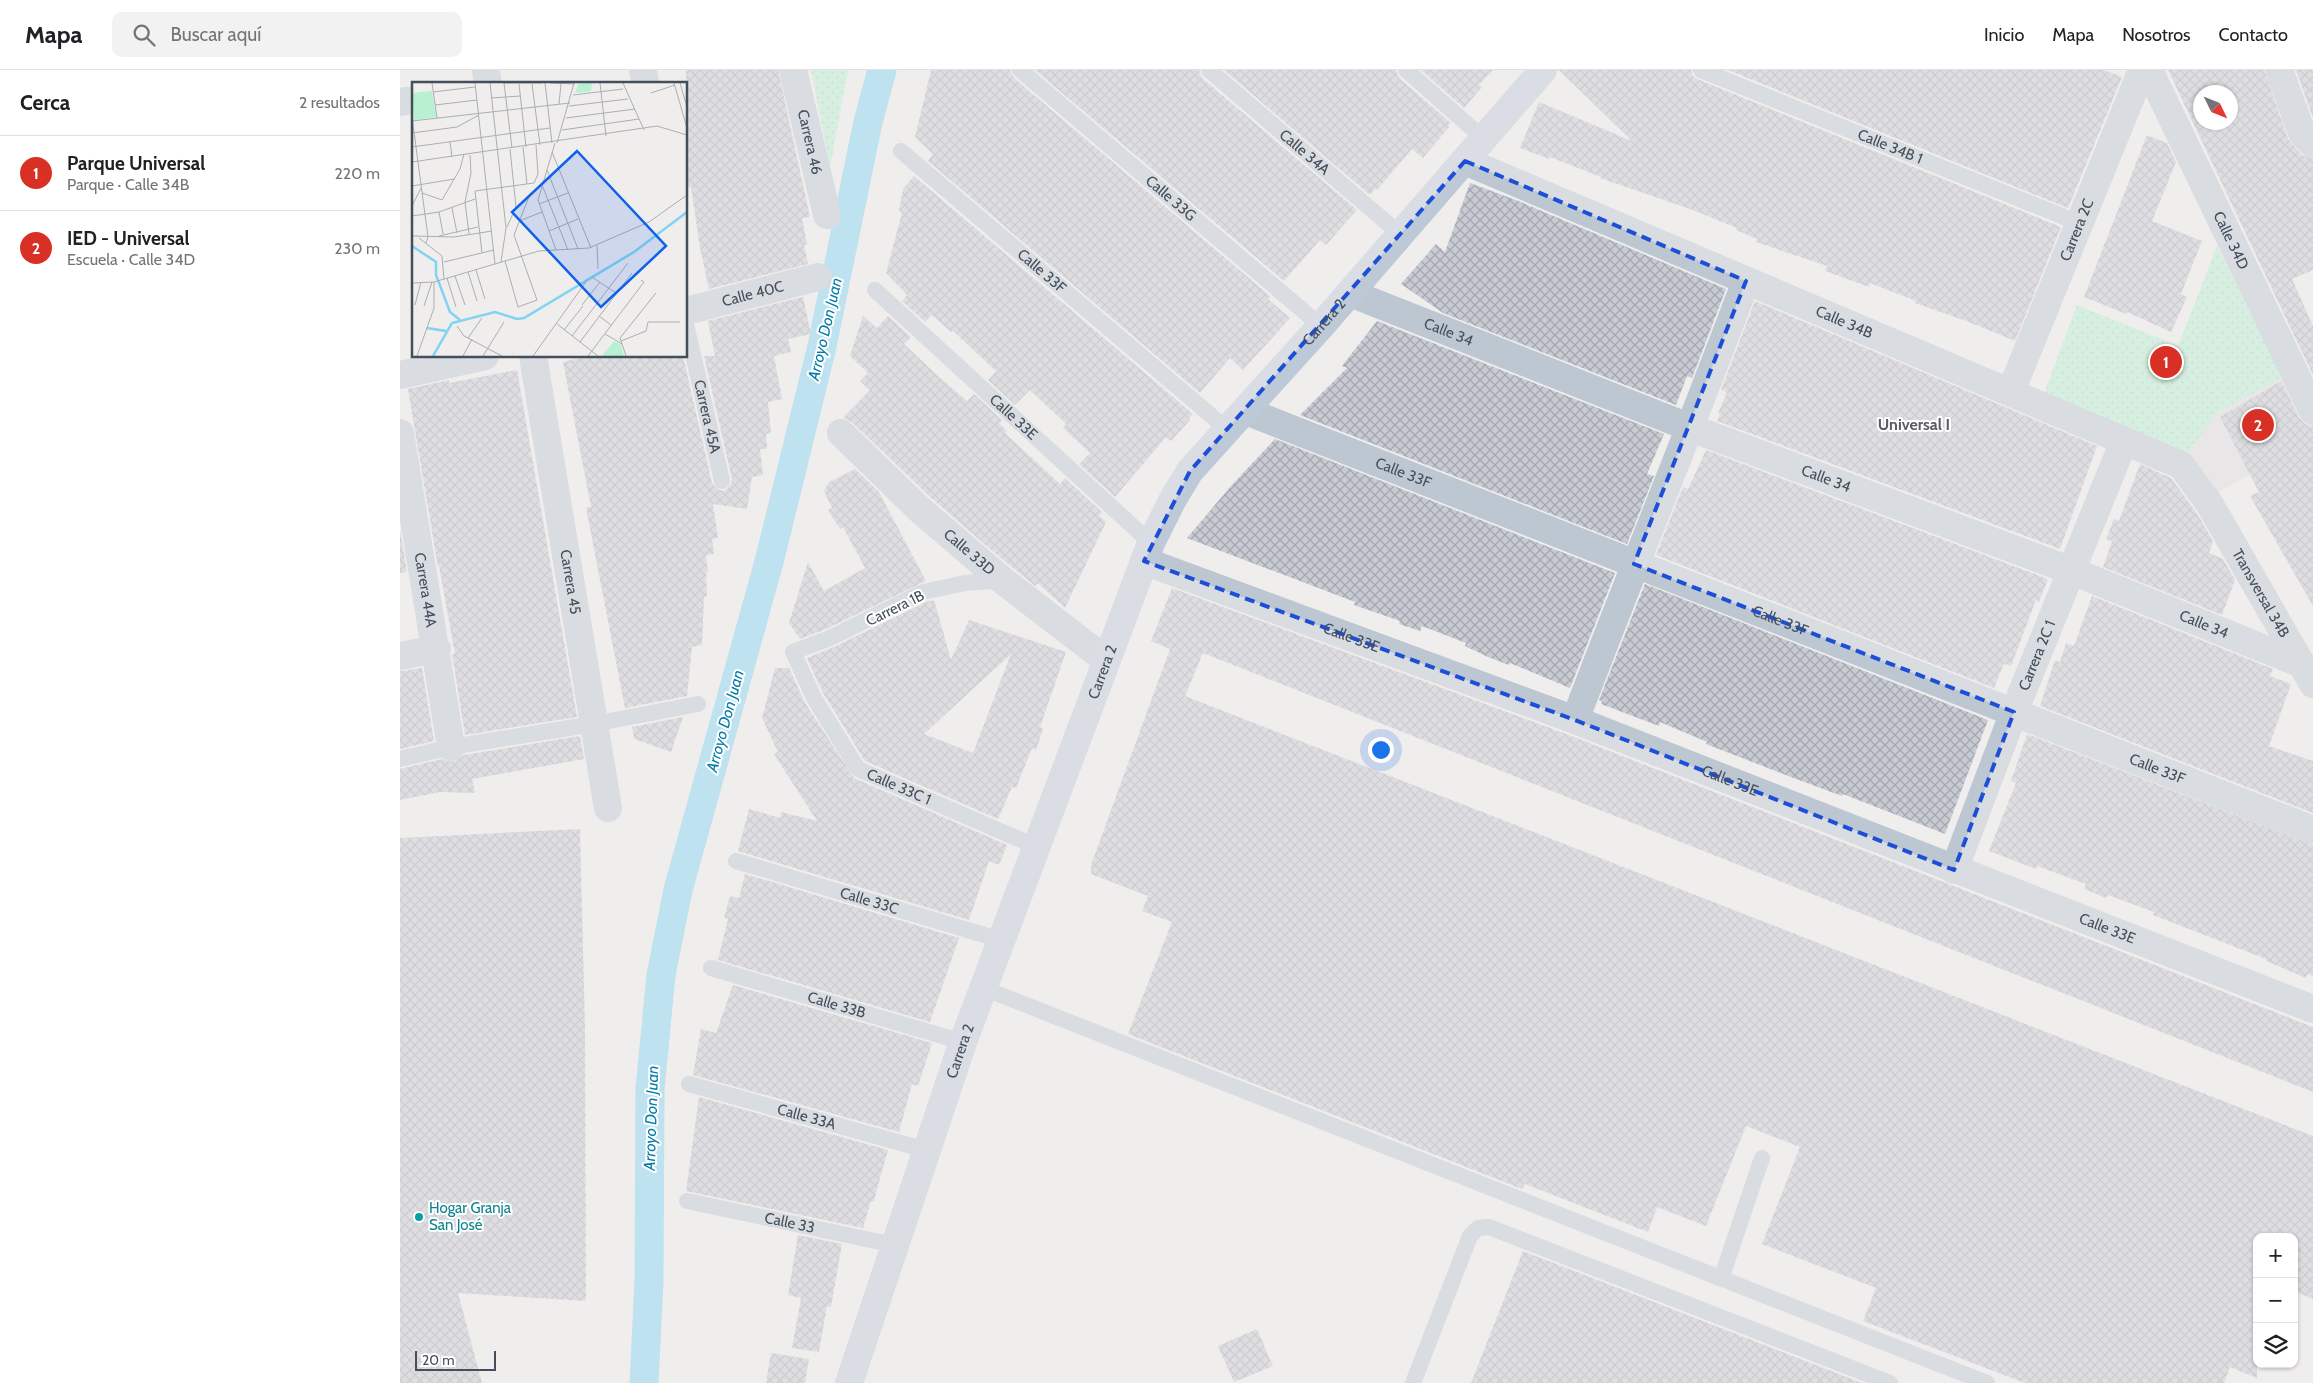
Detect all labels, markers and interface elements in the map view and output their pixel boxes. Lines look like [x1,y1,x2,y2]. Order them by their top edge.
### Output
search box [112,12,462,57]
text: Mapa [25,20,82,49]
icon: search [130,21,158,49]
text: Buscar aquí [170,23,261,46]
text: Inicio [1984,24,2024,46]
text: Mapa [2052,24,2094,46]
text: Nosotros [2122,24,2191,46]
text: Contacto [2219,24,2288,46]
inset map [412,82,688,358]
north arrow [2193,85,2238,130]
text: Cerca [20,90,70,115]
text: 2 resultados [299,93,380,112]
street label: Carrera 46 [794,108,826,176]
street label: Calle 34B 1 [1855,125,1925,168]
street label: Calle 34A [1276,126,1334,179]
text: Parque Universal [67,152,205,175]
text: 1 [33,164,39,183]
text: 220 m [334,164,380,183]
street label: Calle 33G [1142,172,1200,225]
text: Parque · Calle 34B [67,175,189,194]
street label: Carrera 2C [2056,196,2098,264]
street label: Calle 34D [2209,208,2253,272]
text: IED - Universal [67,227,190,250]
text: 2 [32,239,40,258]
text: 230 m [334,239,380,258]
street label: Calle 33F [1014,245,1070,297]
text: Escuela · Calle 34D [67,250,195,269]
water label: Arroyo Don Juan [804,276,846,383]
street label: Calle 40C [720,277,786,310]
street label: Carrera 2 [1299,295,1350,349]
street label: Calle 34B [1813,302,1876,342]
street label: Calle 34 [1421,314,1476,350]
pin: 1 [2150,343,2182,381]
street label: Carrera 45A [690,378,725,456]
street label: Calle 33E [986,390,1041,444]
pin: 2 [2242,406,2274,444]
district label: Universal I [1878,415,1950,434]
street label: Calle 33F [1373,454,1434,492]
street label: Calle 34 [1799,461,1854,496]
street label: Calle 33D [940,525,999,579]
street label: Transversal 34B [2228,546,2293,641]
street label: Carrera 45 [556,548,585,616]
street label: Carrera 44A [411,551,441,629]
street label: Carrera 1B [863,586,927,630]
street label: Calle 33F [1750,602,1811,640]
street label: Calle 34 [2177,606,2231,642]
street label: Carrera 2C 1 [2015,618,2059,693]
street label: Calle 33E [1321,619,1382,656]
street label: Carrera 2 [1084,642,1121,702]
water label: Arroyo Don Juan [702,668,748,775]
your location [1368,737,1394,763]
street label: Calle 33F [2127,750,2188,788]
street label: Calle 33E [1699,762,1761,800]
street label: Calle 33C 1 [864,765,934,809]
street label: Calle 33C [838,884,901,918]
street label: Calle 33E [2076,909,2138,948]
street label: Calle 33B [805,988,868,1022]
street label: Carrera 2 [942,1021,978,1081]
water label: Arroyo Don Juan [640,1065,662,1172]
street label: Calle 33A [775,1100,839,1134]
place label: Hogar Granja San José [429,1199,512,1234]
street label: Calle 33 [763,1209,816,1237]
marker: Hogar Granja San José [413,1211,425,1223]
map controls [2253,1233,2298,1368]
button: + [2253,1233,2298,1278]
button: − [2253,1278,2298,1323]
button: layers [2253,1323,2298,1368]
scale bar [415,1348,496,1371]
text: 20 m [422,1351,455,1369]

